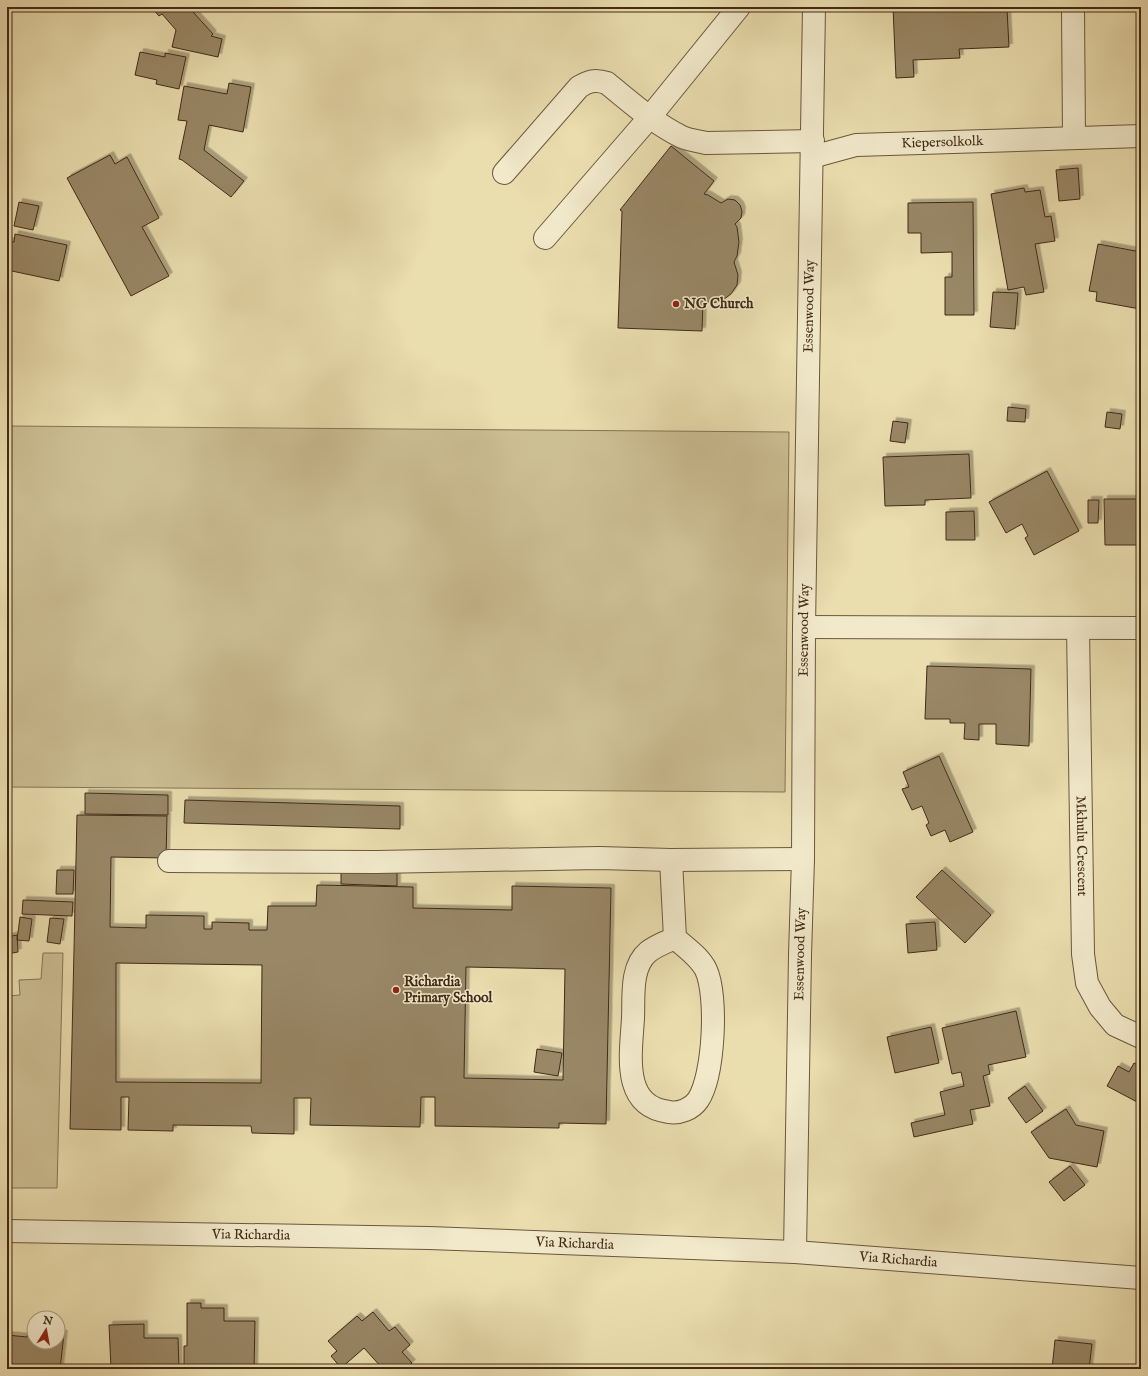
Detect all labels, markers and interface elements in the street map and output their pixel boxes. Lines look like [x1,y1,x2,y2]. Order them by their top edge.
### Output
street label: Kiepersolkolk [901,132,984,153]
street label: Essenwood Way [799,259,819,353]
place label: NG Church [683,295,754,313]
marker: NG Church [671,299,681,309]
street label: Essenwood Way [795,583,814,677]
street label: Mkhulu Crescent [1072,796,1091,897]
street label: Essenwood Way [790,907,810,1001]
place label: Richardia Primary School [404,973,494,1007]
marker: Richardia Primary School [391,985,401,995]
street label: Via Richardia [211,1225,291,1245]
street label: Via Richardia [534,1233,615,1254]
street label: Via Richardia [858,1248,939,1272]
north arrow [26,1310,66,1350]
text: N [41,1313,54,1329]

